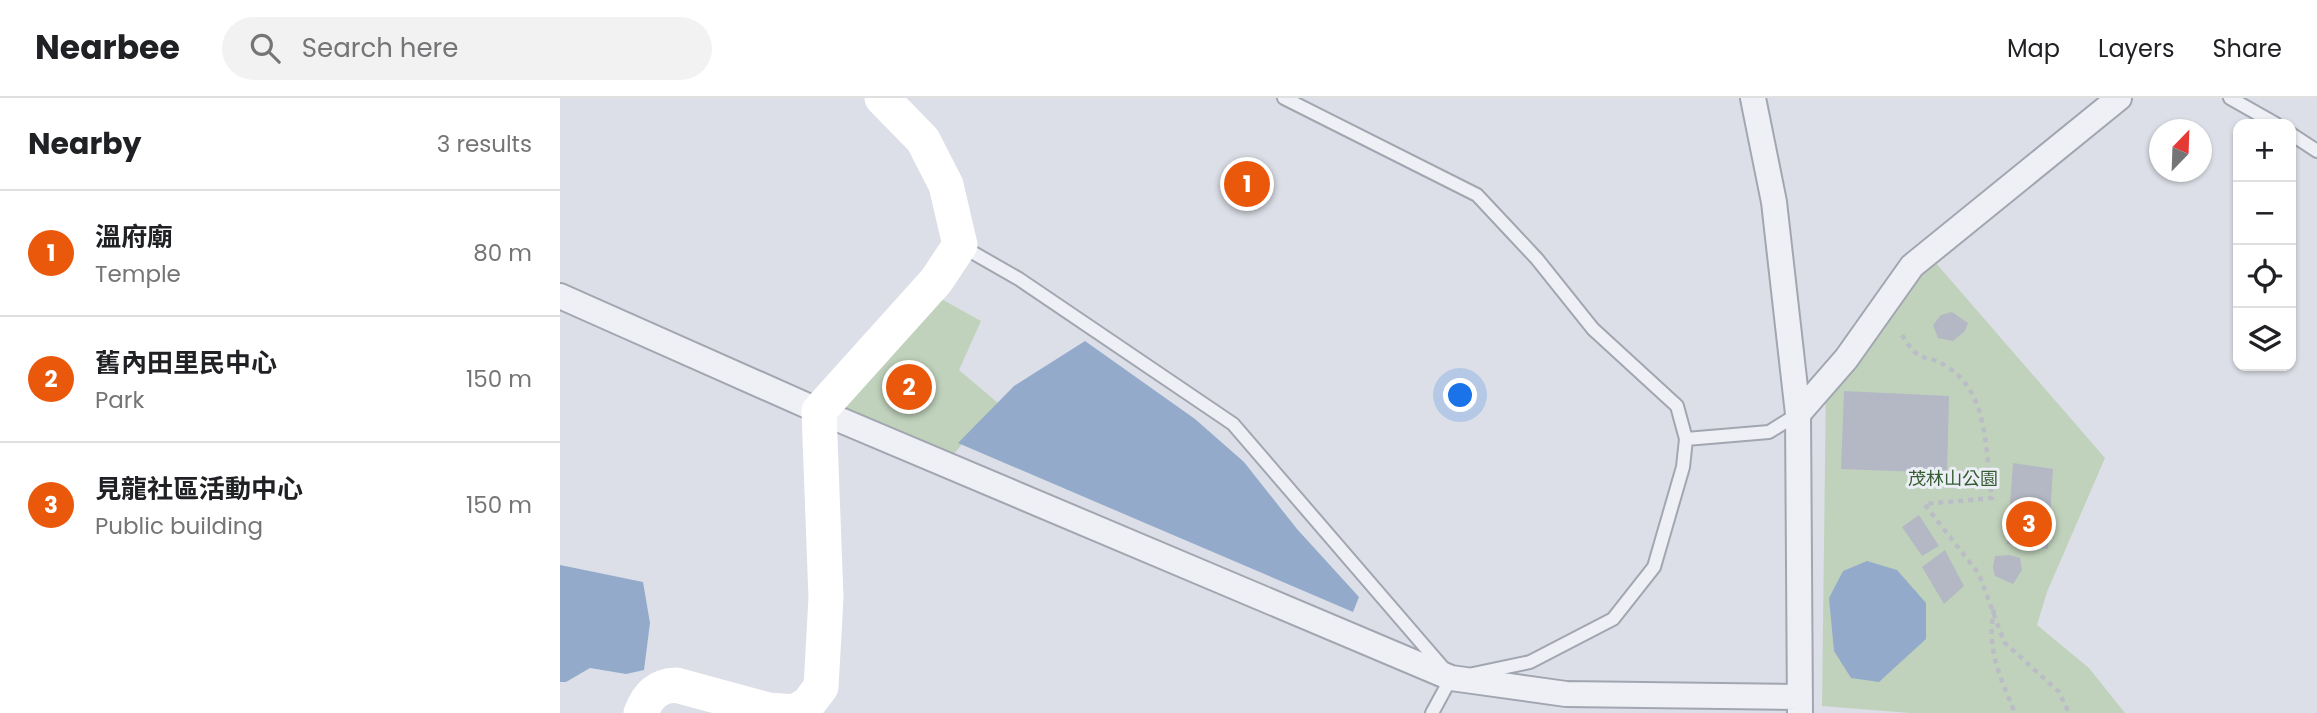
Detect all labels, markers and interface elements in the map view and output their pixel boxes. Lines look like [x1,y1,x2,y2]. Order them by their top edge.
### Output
search box [222,17,712,80]
text: Nearbee [35,24,180,71]
icon: search [246,29,284,67]
text: Search here [302,30,458,66]
text: Map [2007,32,2060,65]
text: Layers [2098,32,2174,65]
text: Share [2212,32,2282,65]
north arrow [2149,119,2212,182]
map controls [2233,119,2296,371]
button: + [2233,119,2296,182]
text: Nearby [28,122,142,165]
text: 3 results [437,128,532,160]
pin: 1 [1224,158,1270,210]
button: − [2233,182,2296,245]
text: 溫府廟 [95,219,173,255]
text: 1 [47,237,55,269]
text: 80 m [473,237,532,269]
button: locate [2233,245,2296,308]
text: Temple [95,258,181,290]
button: layers [2233,308,2296,371]
text: 舊內田里民中心 [95,345,277,381]
pin: 2 [886,361,932,413]
text: 2 [44,363,58,395]
text: 150 m [466,363,532,395]
your location [1443,378,1477,412]
text: Park [95,384,144,416]
park label: 茂林山公園 [1908,466,1998,491]
text: 見龍社區活動中心 [95,471,303,507]
text: 3 [44,489,58,521]
text: 150 m [466,489,532,521]
pin: 3 [2006,498,2052,550]
text: Public building [95,510,263,542]

